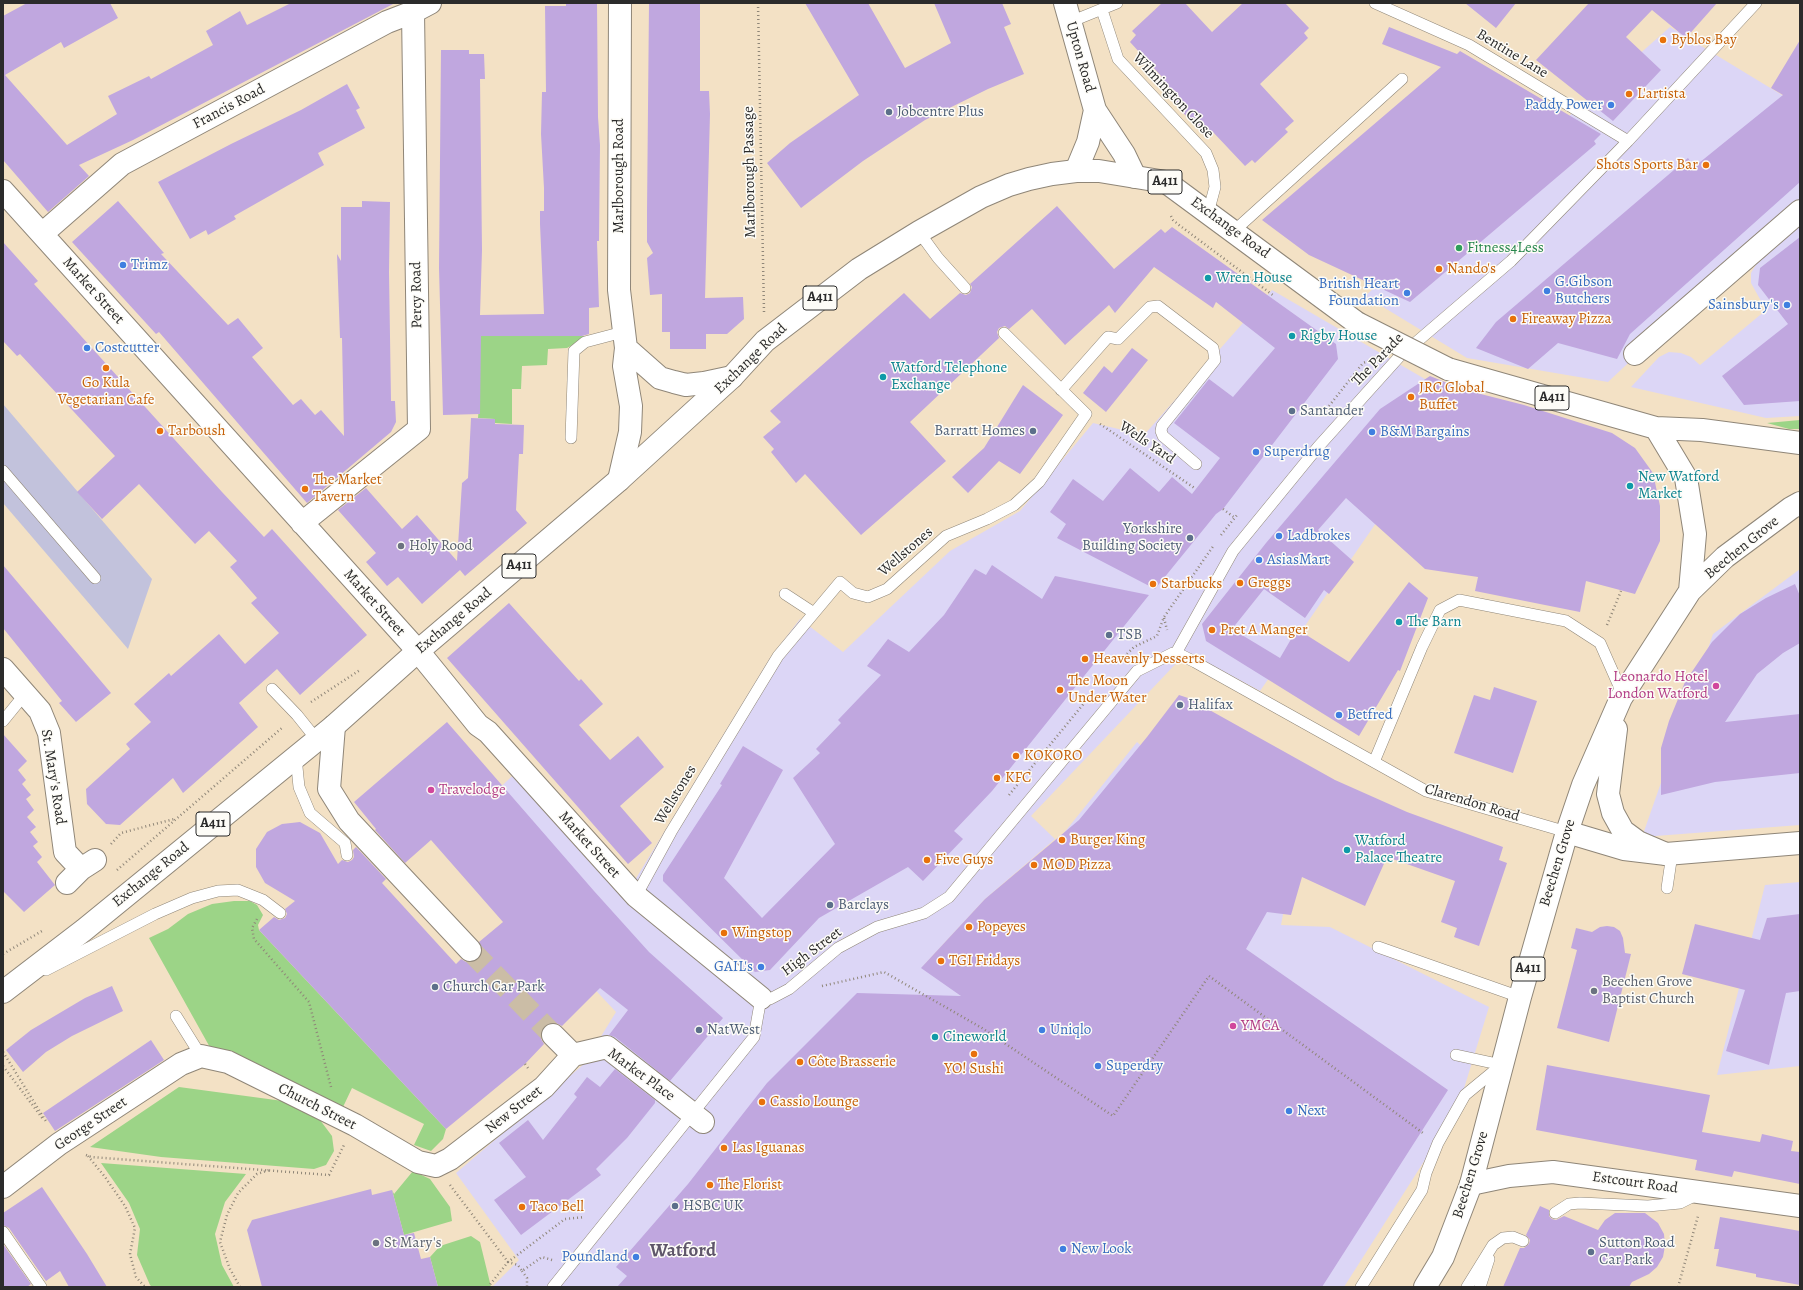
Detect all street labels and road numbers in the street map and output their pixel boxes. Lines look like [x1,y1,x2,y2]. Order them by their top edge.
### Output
street label: Upton Road [1061,20,1099,94]
street label: Bentine Lane [1473,26,1551,82]
street label: Wilmington Close [1129,49,1217,143]
street label: Francis Road [190,81,268,133]
street label: Marlborough Passage [740,106,760,238]
street label: Marlborough Road [610,119,628,233]
road number: A411 [1148,170,1182,194]
street label: Exchange Road [1187,193,1273,263]
street label: Market Street [58,254,128,328]
street label: Percy Road [407,261,427,329]
road number: A411 [803,286,837,310]
street label: Exchange Road [711,320,791,398]
street label: The Parade [1348,330,1408,390]
road number: A411 [1535,386,1569,410]
street label: Wells Yard [1116,418,1178,468]
street label: Beechen Grove [1701,513,1783,583]
street label: Wellstones [875,523,937,581]
road number: A411 [502,554,536,578]
street label: Market Street [339,566,409,640]
street label: Exchange Road [412,584,496,658]
street label: St. Mary's Road [37,728,69,826]
street label: Wellstones [651,762,701,828]
street label: Clarendon Road [1422,780,1522,826]
street label: Market Street [554,808,624,882]
road number: A411 [196,812,230,836]
street label: Beechen Grove [1536,817,1580,909]
street label: Exchange Road [109,839,193,911]
street label: High Street [778,924,846,980]
road number: A411 [1511,957,1545,981]
street label: Market Place [604,1045,678,1105]
street label: Church Street [275,1080,359,1134]
street label: New Street [482,1082,546,1138]
street label: George Street [51,1093,131,1155]
street label: Beechen Grove [1449,1129,1493,1221]
street label: Estcourt Road [1591,1168,1679,1198]

